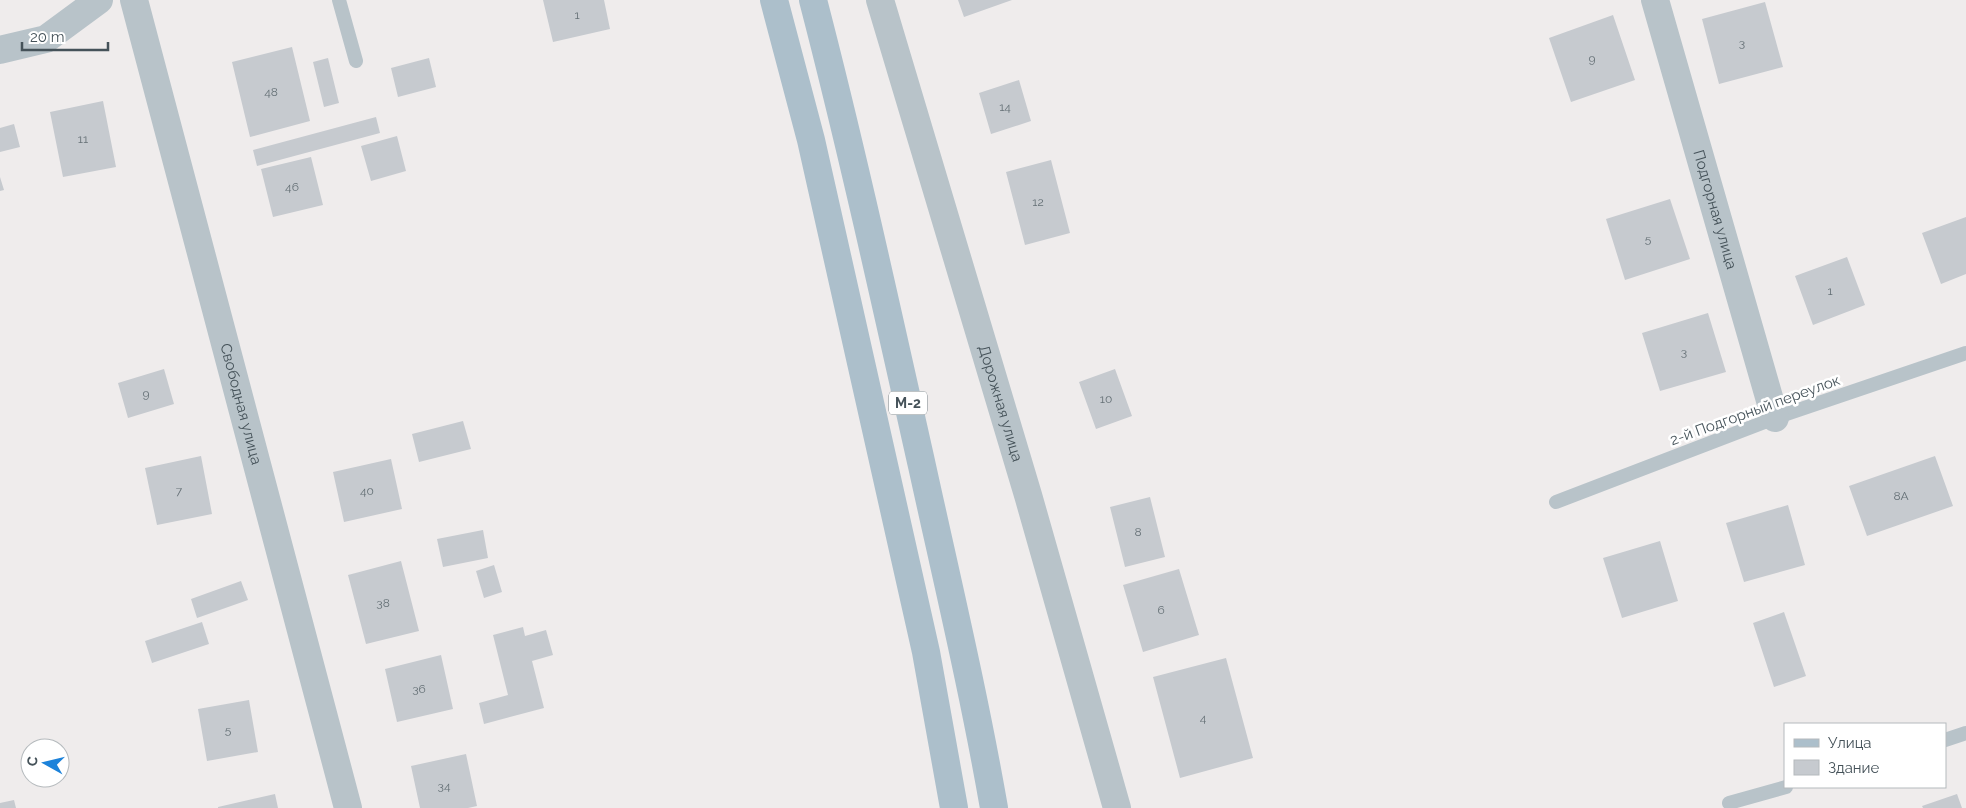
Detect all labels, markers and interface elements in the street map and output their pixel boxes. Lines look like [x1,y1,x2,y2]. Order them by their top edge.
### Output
house number: 1 [574,8,580,22]
scale bar [22,20,109,52]
text: 20 m [30,28,65,46]
house number: 3 [1739,36,1745,50]
house number: 9 [1588,52,1596,66]
house number: 48 [264,85,278,99]
house number: 14 [999,100,1011,114]
house number: 11 [78,132,88,146]
street label: Подгорная улица [1689,148,1741,271]
house number: 46 [285,180,299,194]
house number: 12 [1032,195,1044,209]
house number: 5 [1645,232,1652,246]
house number: 1 [1827,284,1833,298]
street label: Свободная улица [216,342,266,467]
street label: Дорожная улица [975,343,1027,464]
house number: 3 [1681,345,1687,359]
street label: 2-й Подгорный переулок [1667,371,1843,449]
house number: 9 [142,387,150,401]
road number: М-2 [889,392,927,414]
house number: 10 [1100,392,1112,406]
house number: 7 [176,484,183,498]
house number: 40 [360,484,374,498]
house number: 8А [1893,489,1909,503]
house number: 8 [1134,525,1142,539]
house number: 38 [376,596,390,610]
house number: 6 [1157,603,1165,617]
house number: 36 [412,682,426,696]
house number: 4 [1200,711,1207,725]
house number: 5 [225,723,232,737]
legend [1784,723,1946,788]
text: Улица [1828,734,1872,752]
north arrow [20,738,70,788]
text: С [24,755,41,767]
text: Здание [1828,759,1880,777]
house number: 34 [438,779,451,793]

